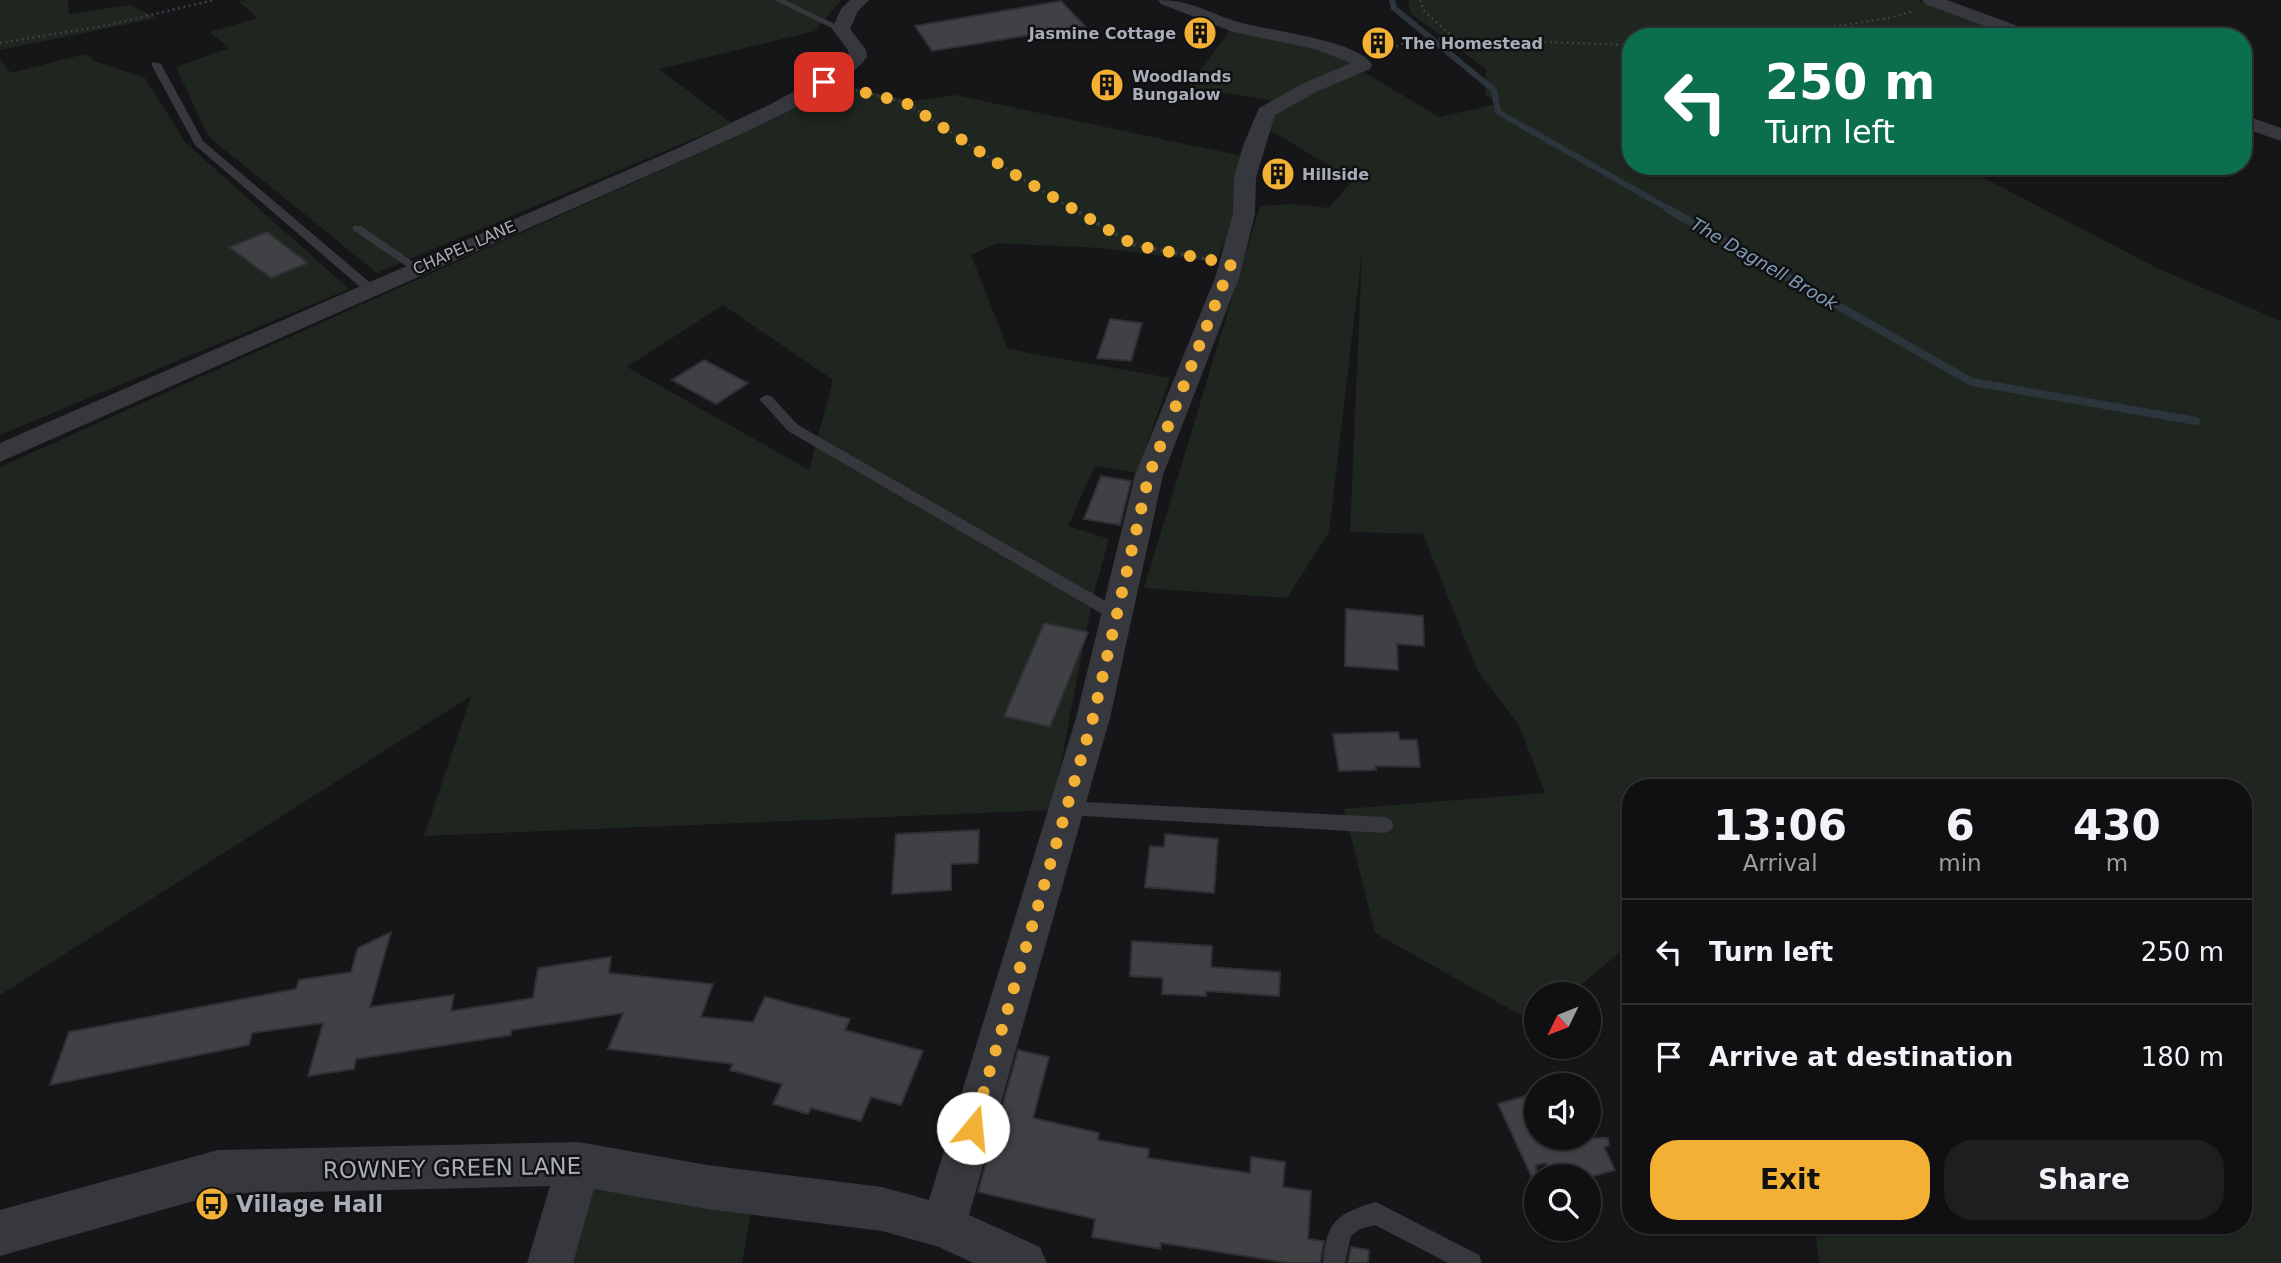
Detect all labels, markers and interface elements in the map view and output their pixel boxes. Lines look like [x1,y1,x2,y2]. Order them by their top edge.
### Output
building icon: Jasmine Cottage [1181,14,1219,52]
place label: Jasmine Cottage [1028,24,1176,43]
building icon: The Homestead [1359,24,1397,62]
place label: The Homestead [1402,34,1543,53]
pin [794,52,854,112]
text: 250 m [1765,54,1935,111]
icon: left [1650,56,1741,147]
icon: arrive [805,63,843,101]
building icon: Woodlands Bungalow [1088,66,1126,104]
place label: Woodlands Bungalow [1132,67,1231,104]
text: Turn left [1765,113,1895,151]
building icon: Hillside [1259,155,1297,193]
place label: Hillside [1302,165,1369,184]
water label: The Dagnell Brook [1687,213,1843,315]
street label: CHAPEL LANE [410,216,518,279]
text: 13:06 [1713,801,1847,850]
text: 6 [1945,801,1975,850]
text: 430 [2073,801,2161,850]
text: Arrival [1743,850,1818,876]
text: min [1938,850,1982,876]
text: m [2106,850,2128,876]
icon: left [1650,933,1688,971]
text: Turn left [1709,937,1833,967]
text: 250 m [2141,937,2224,967]
north arrow [1524,982,1601,1059]
map controls [1524,982,1601,1241]
icon: arrive [1650,1038,1688,1076]
text: Arrive at destination [1709,1042,2013,1072]
text: 180 m [2141,1042,2224,1072]
button: sound [1524,1073,1601,1150]
position arrow [936,1091,1010,1165]
button: Exit [1650,1140,1930,1220]
button: Share [1944,1140,2224,1220]
street label: ROWNEY GREEN LANE [323,1153,581,1183]
button: search [1524,1164,1601,1241]
bus stop icon: Village Hall [193,1185,231,1223]
place label: Village Hall [236,1191,383,1217]

